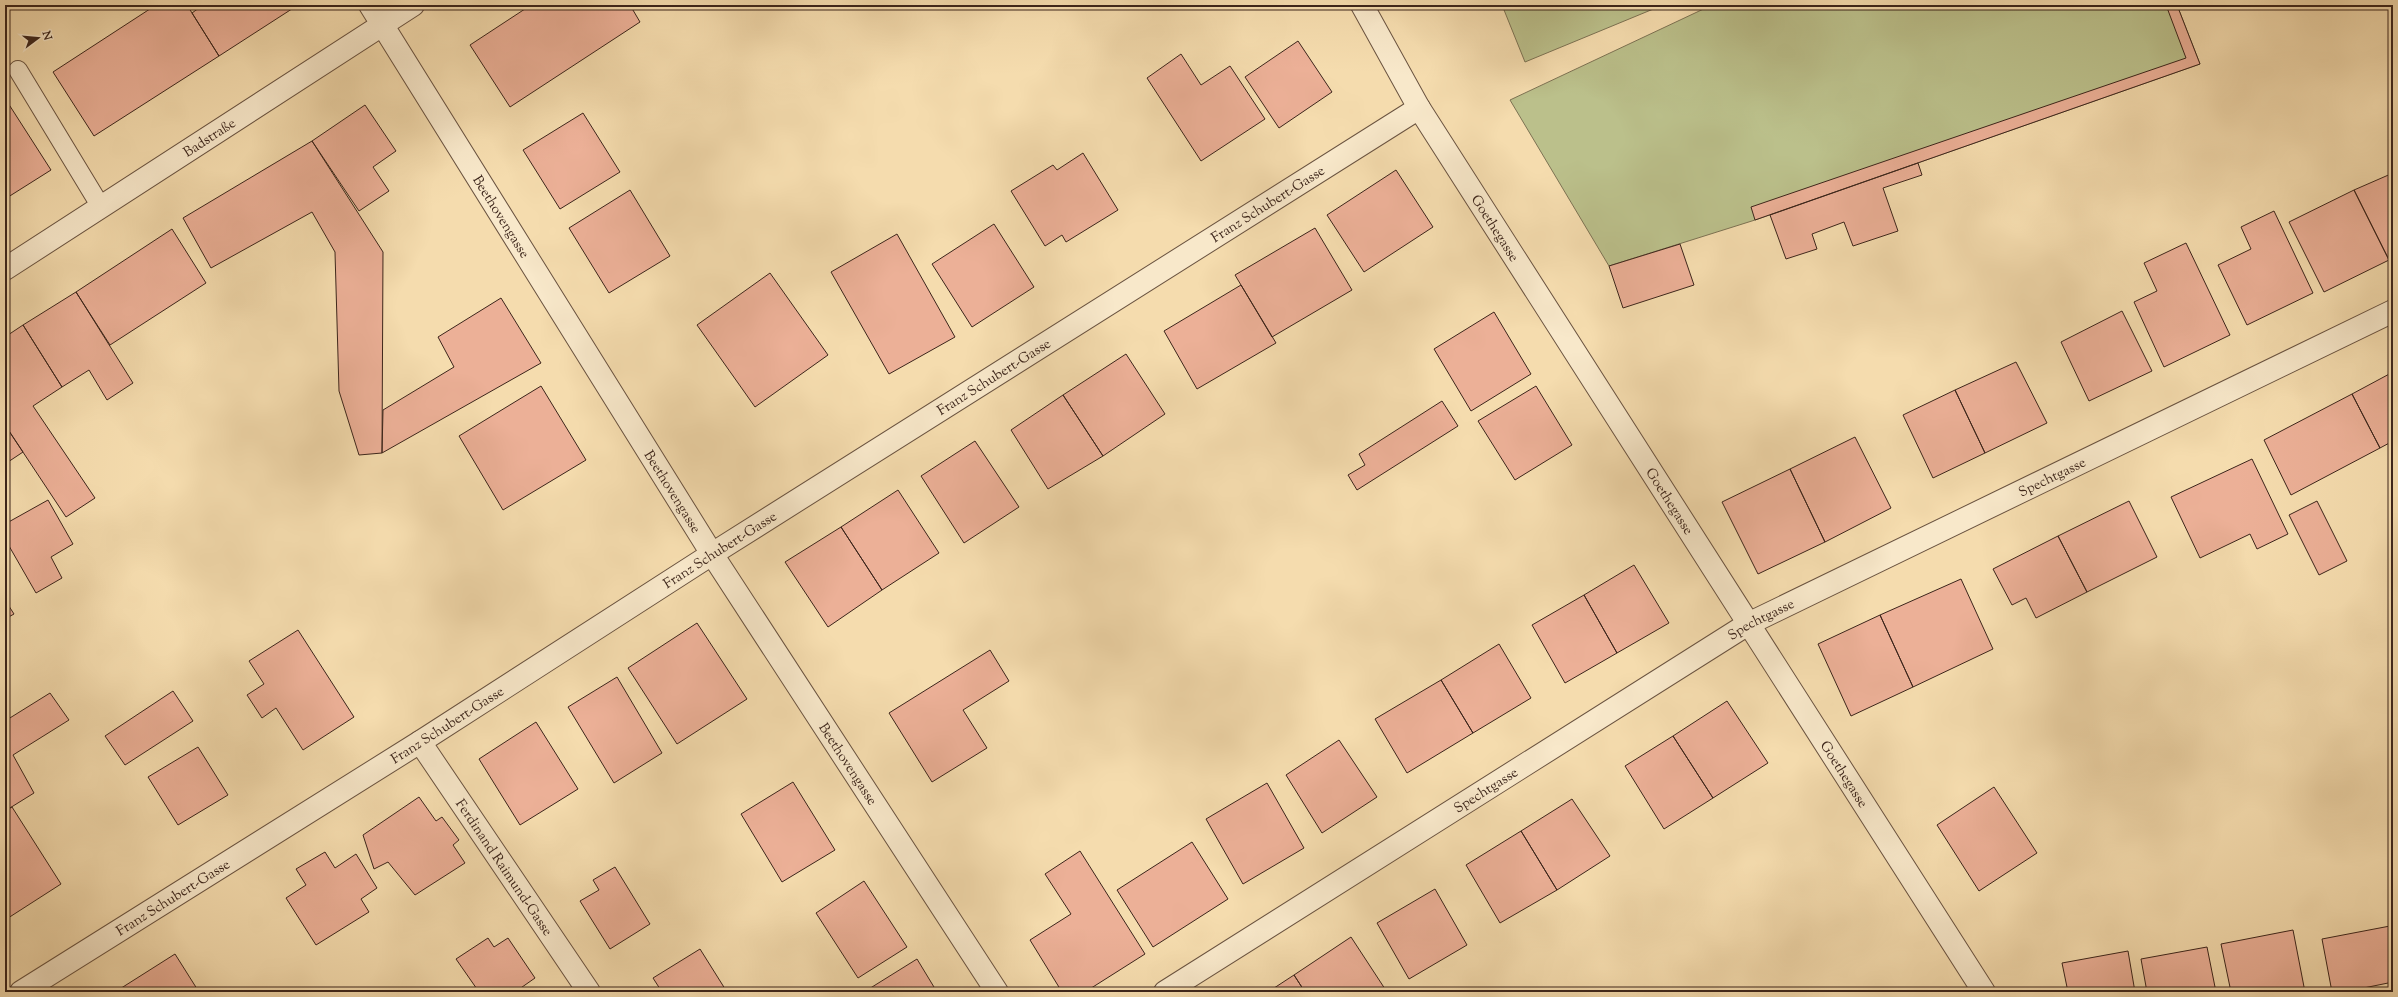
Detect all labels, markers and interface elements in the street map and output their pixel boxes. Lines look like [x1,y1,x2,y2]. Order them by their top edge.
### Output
north arrow [18,18,58,58]
text: N [37,28,56,42]
street label: Badstraße [180,114,240,163]
street label: Franz Schubert-Gasse [1208,162,1329,249]
street label: Beethovengasse [467,172,533,263]
street label: Goethegasse [1465,192,1523,266]
street label: Franz Schubert-Gasse [934,335,1055,421]
street label: Beethovengasse [638,447,705,538]
street label: Spechtgasse [2016,454,2090,503]
street label: Goethegasse [1640,465,1697,539]
street label: Franz Schubert-Gasse [660,508,781,595]
street label: Spechtgasse [1724,595,1798,646]
street label: Franz Schubert-Gasse [388,682,509,770]
street label: Beethovengasse [813,720,881,810]
street label: Goethegasse [1814,738,1872,812]
street label: Spechtgasse [1450,764,1523,819]
street label: Ferdinand Raimund-Gasse [449,796,556,941]
street label: Franz Schubert-Gasse [113,855,235,942]

